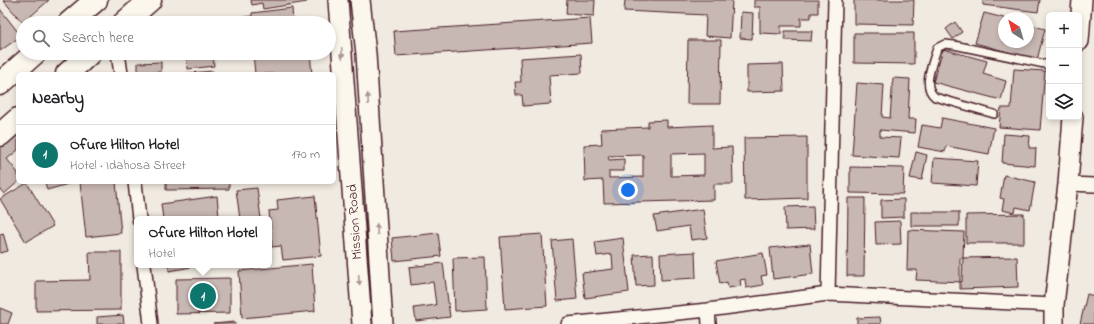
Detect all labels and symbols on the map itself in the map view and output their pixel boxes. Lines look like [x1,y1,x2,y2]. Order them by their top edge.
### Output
north arrow [998,12,1034,48]
one-way arrow [338,47,345,59]
one-way arrow [365,93,372,105]
your location [618,180,638,200]
street label: Mission Road [342,183,368,261]
one-way arrow [373,223,380,235]
one-way arrow [356,274,363,286]
pin: 1 [190,281,216,311]

